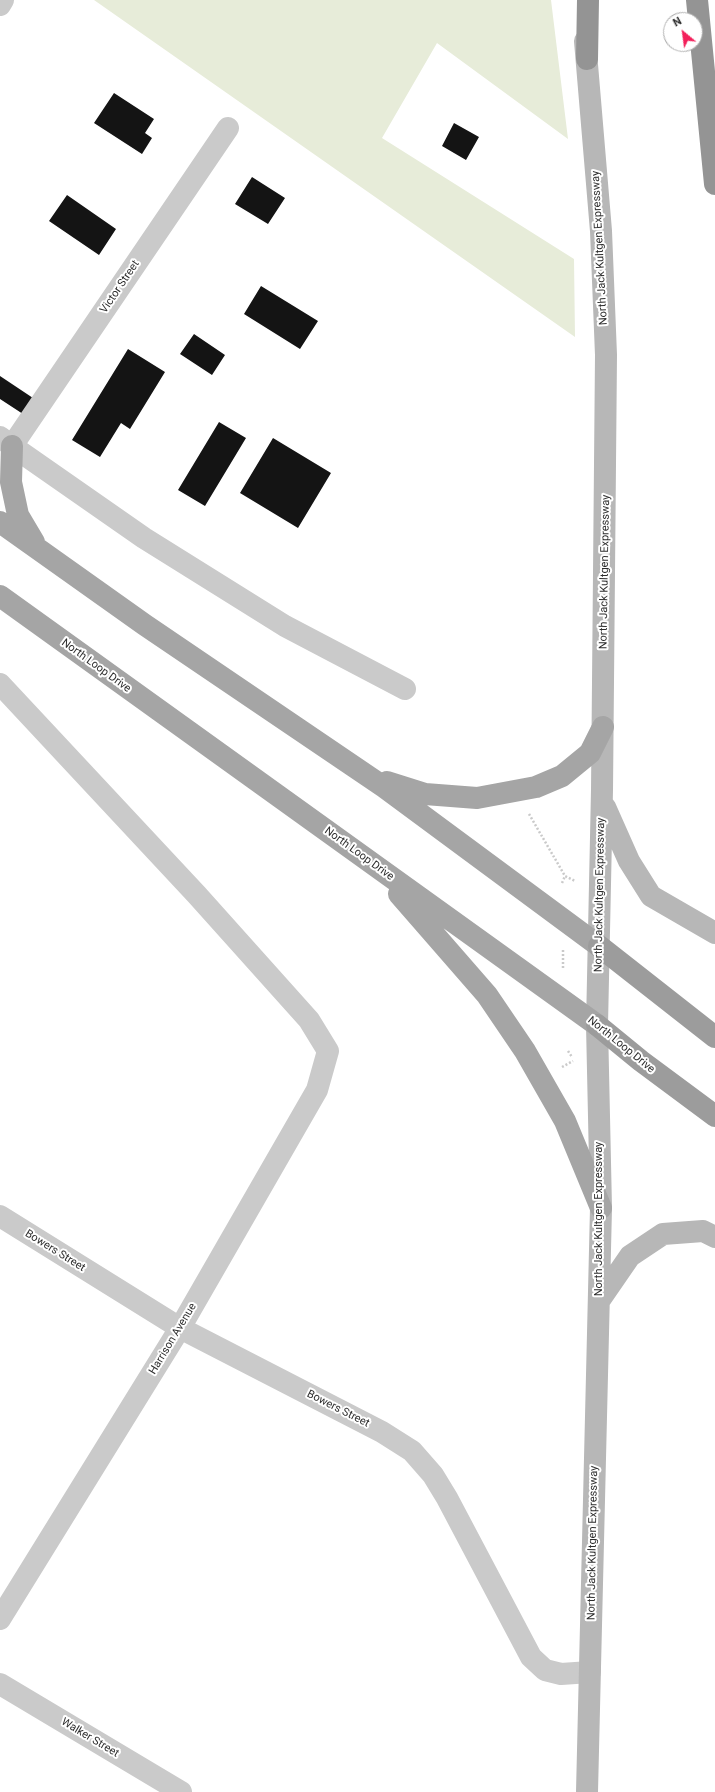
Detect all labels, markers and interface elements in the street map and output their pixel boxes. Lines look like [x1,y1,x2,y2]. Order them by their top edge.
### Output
north arrow [663,12,703,52]
text: N [671,14,684,30]
street label: North Jack Kultgen Expressway [589,170,611,326]
street label: Victor Street [98,258,142,316]
street label: North Jack Kultgen Expressway [597,495,613,649]
street label: North Loop Drive [59,636,133,696]
street label: North Jack Kultgen Expressway [592,818,608,972]
street label: North Loop Drive [322,824,396,884]
street label: North Loop Drive [585,1014,657,1076]
street label: North Jack Kultgen Expressway [592,1142,606,1296]
street label: Bowers Street [23,1227,87,1275]
street label: Harrison Avenue [147,1301,199,1377]
street label: Bowers Street [305,1388,371,1430]
street label: North Jack Kultgen Expressway [585,1466,601,1620]
street label: Walker Street [59,1716,121,1760]

